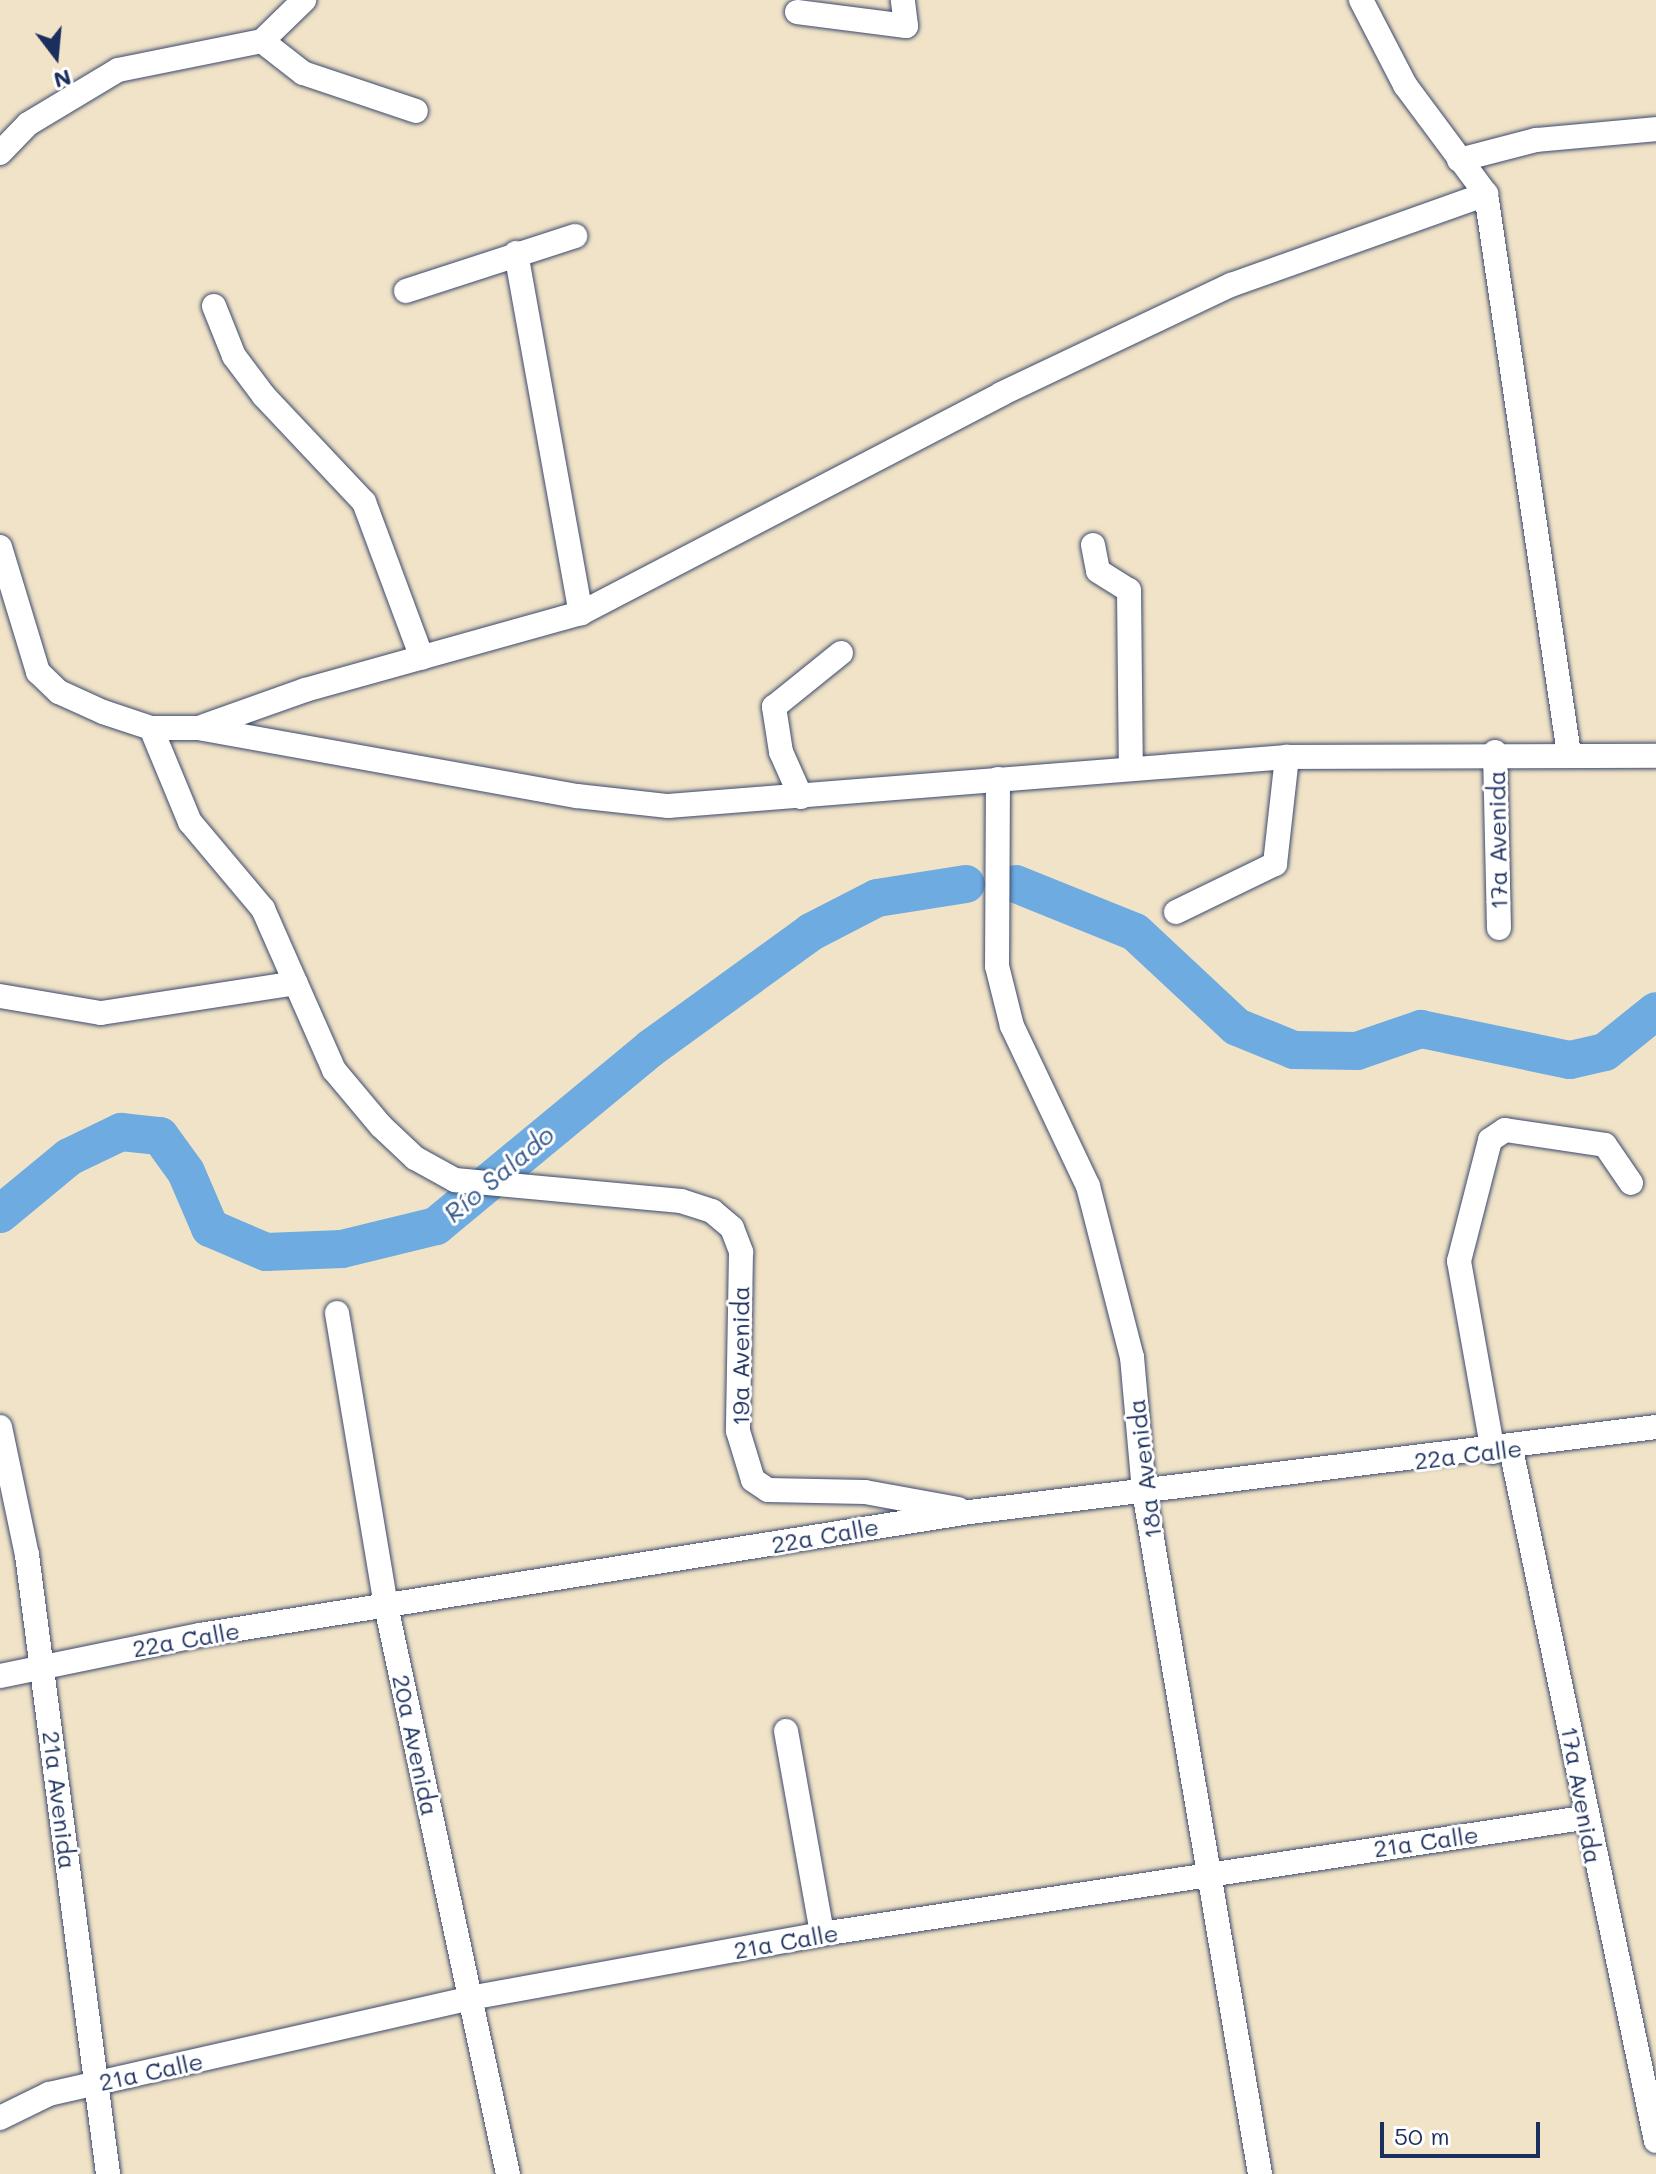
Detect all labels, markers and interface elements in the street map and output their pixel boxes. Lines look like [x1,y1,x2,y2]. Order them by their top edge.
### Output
north arrow [16,16,96,96]
text: N [51,63,75,96]
street label: 17a Avenida [1481,770,1513,910]
water label: Río Salado [438,1119,560,1229]
street label: 19a Avenida [726,1286,754,1426]
street label: 18a Avenida [1121,1398,1167,1540]
street label: 22a Calle [1412,1433,1524,1475]
street label: 22a Calle [769,1511,881,1559]
street label: 22a Calle [130,1615,242,1663]
street label: 20a Avenida [387,1672,445,1818]
street label: 17a Avenida [1556,1724,1608,1866]
street label: 21a Avenida [37,1729,83,1871]
street label: 21a Calle [1372,1819,1480,1863]
street label: 21a Calle [731,1918,841,1964]
street label: 21a Calle [96,2046,206,2096]
scale bar [1384,2106,1544,2156]
text: 50 m [1394,2120,1450,2151]

